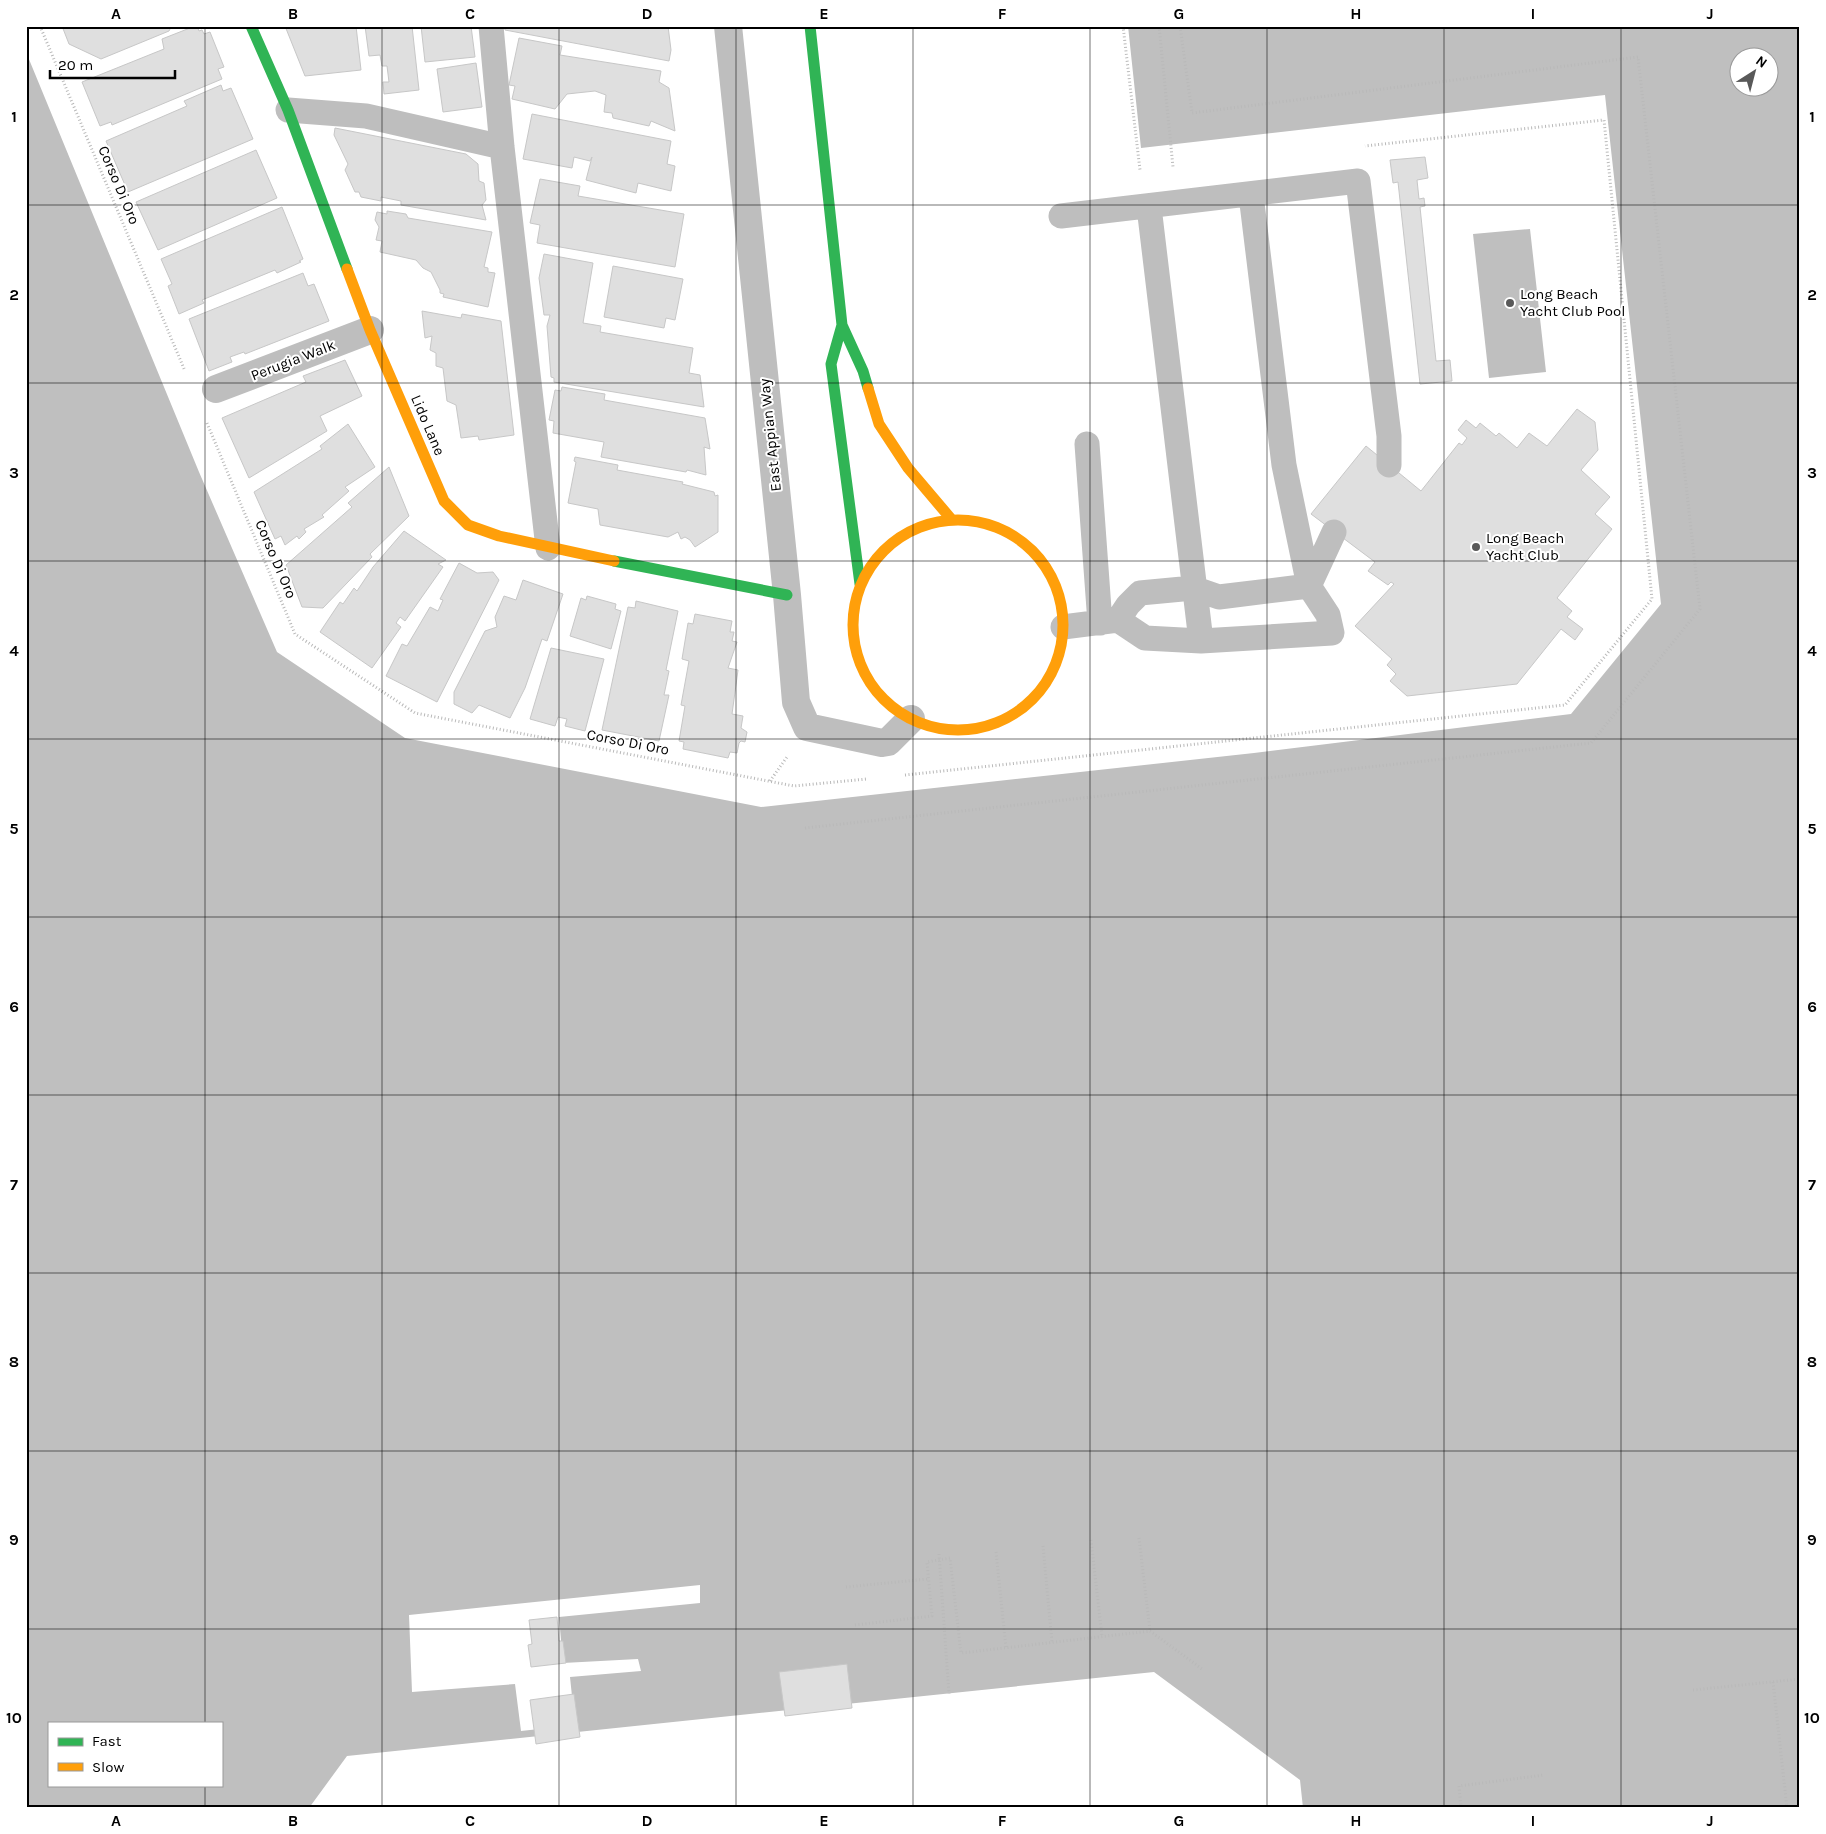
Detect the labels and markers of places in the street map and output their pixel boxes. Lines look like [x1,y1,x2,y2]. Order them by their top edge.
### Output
place label: Long Beach Yacht Club Pool [1520,285,1625,320]
marker: Long Beach Yacht Club Pool [1504,297,1516,309]
place label: Long Beach Yacht Club [1486,529,1564,564]
marker: Long Beach Yacht Club [1470,541,1482,553]

